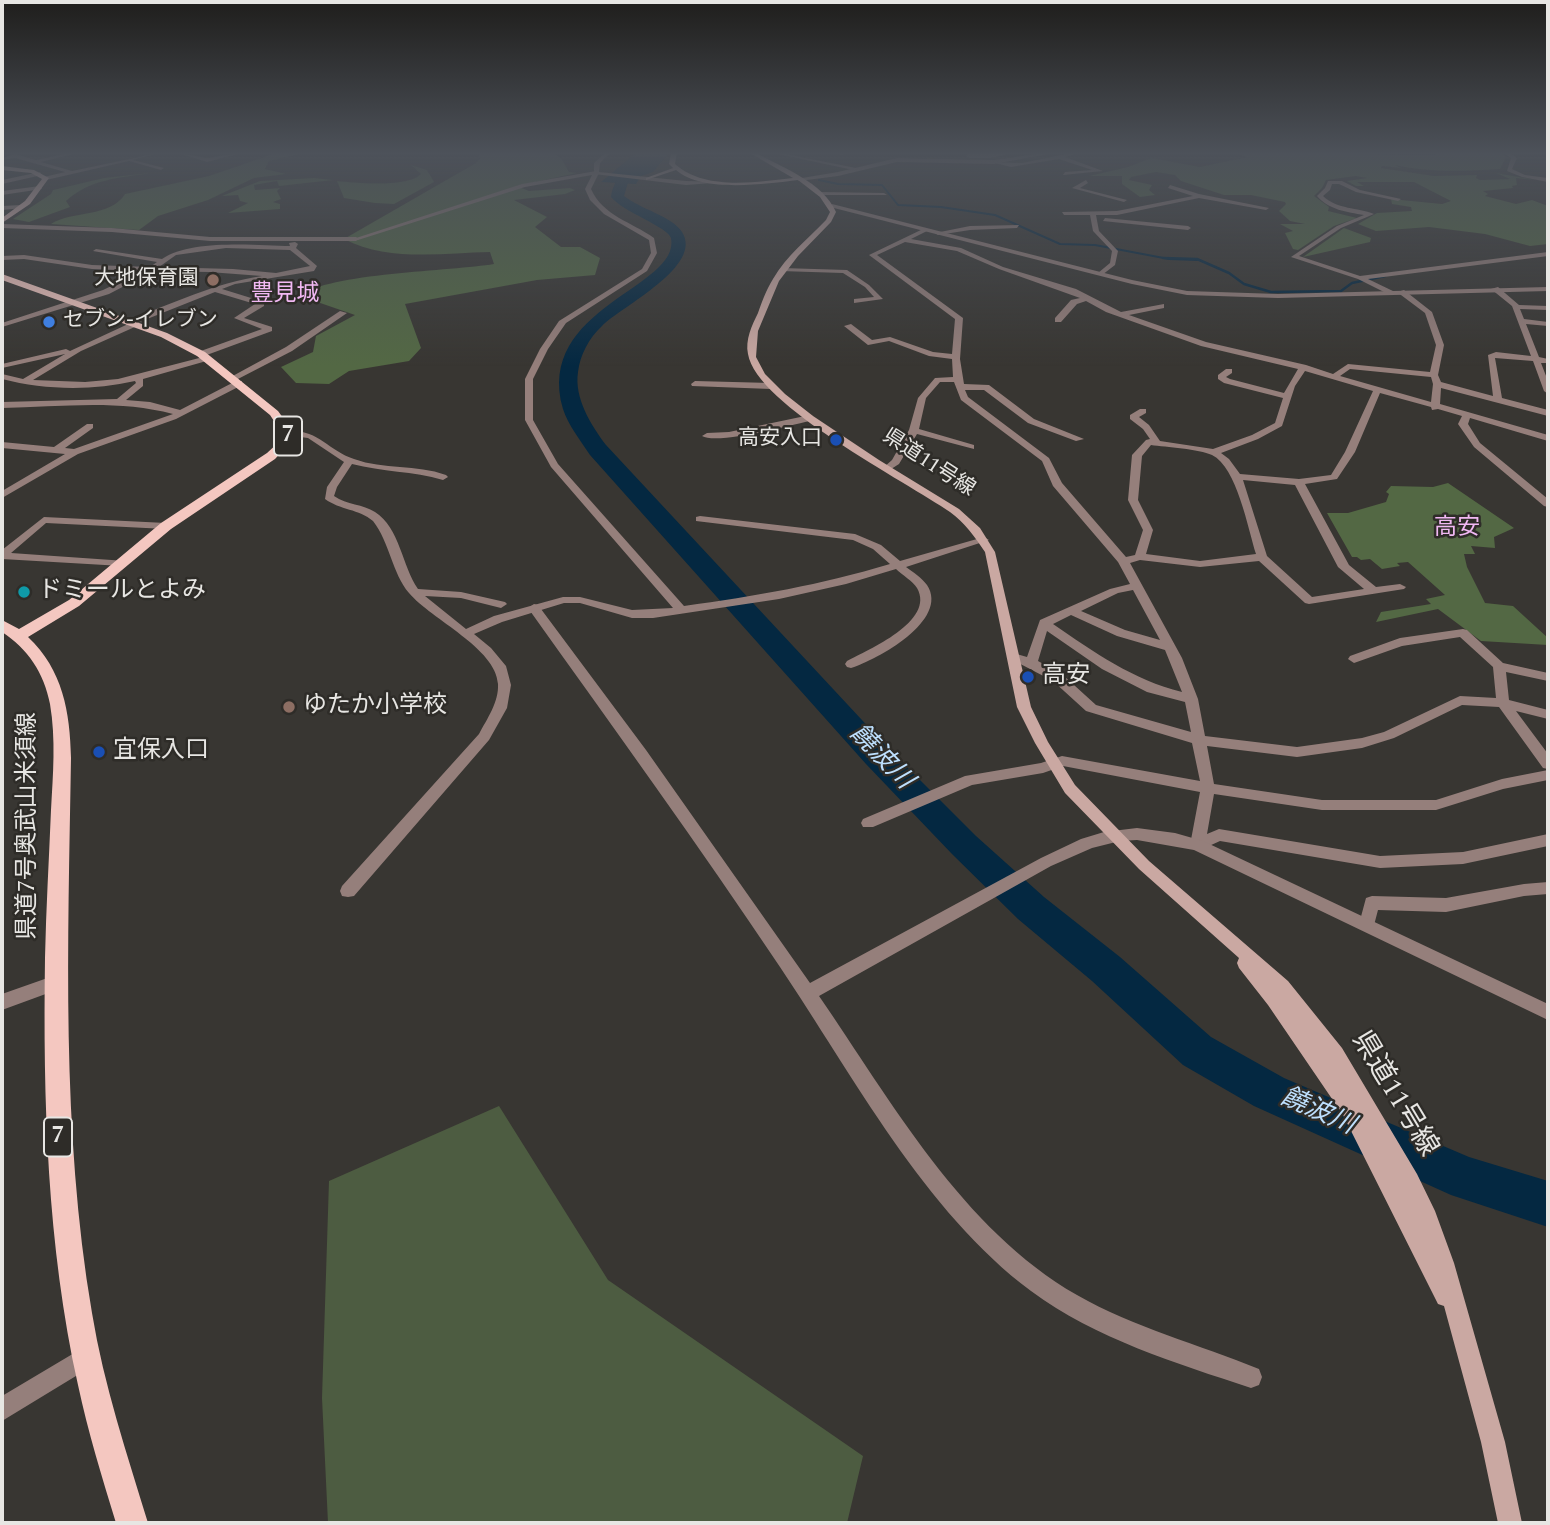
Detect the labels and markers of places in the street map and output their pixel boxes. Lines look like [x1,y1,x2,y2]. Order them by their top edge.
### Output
place label: 大地保育園 [94,267,199,293]
marker: 大地保育園 [205,272,221,288]
place label: セブン-イレブン [63,309,218,335]
marker: セブン-イレブン [41,314,57,330]
place label: 高安入口 [738,427,822,453]
marker: 高安入口 [828,432,844,448]
place label: ドミールとよみ [38,578,206,606]
marker: ドミールとよみ [16,584,32,600]
place label: 高安 [1042,663,1090,691]
marker: 高安 [1020,669,1036,685]
place label: ゆたか小学校 [303,693,447,721]
marker: ゆたか小学校 [281,699,297,715]
place label: 宜保入口 [113,738,209,766]
marker: 宜保入口 [91,744,107,760]

